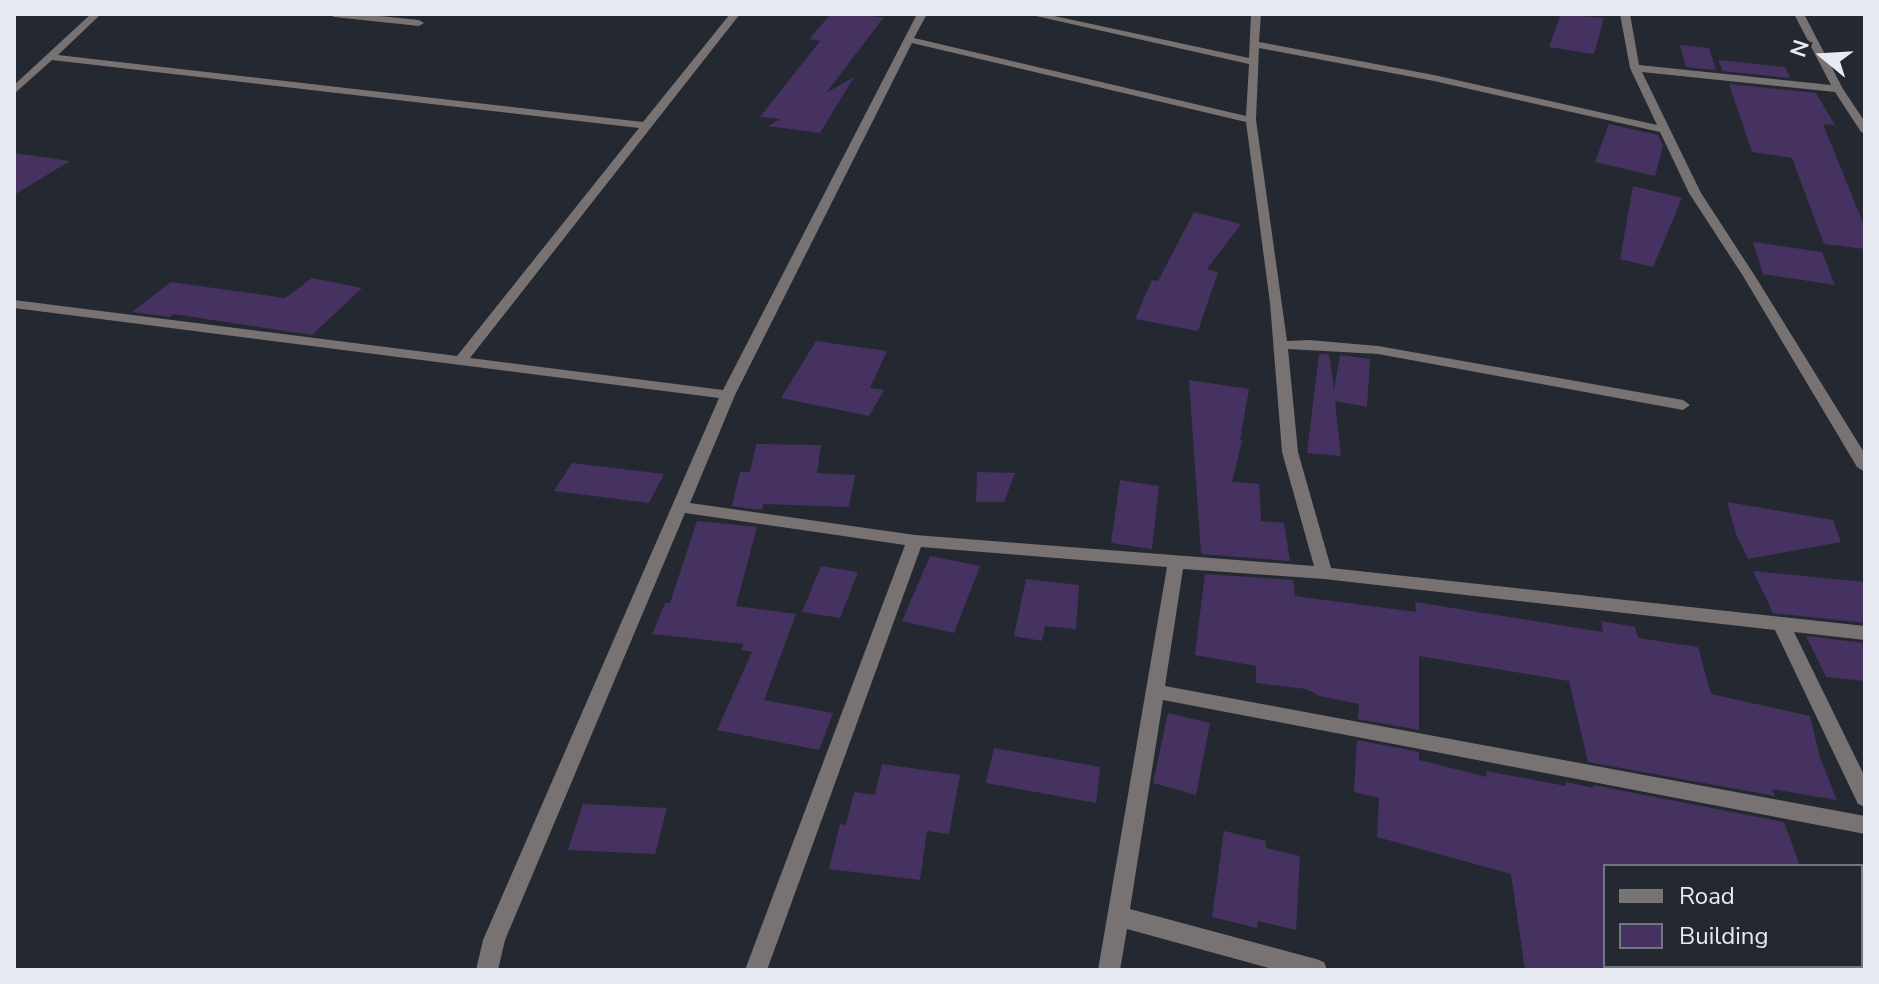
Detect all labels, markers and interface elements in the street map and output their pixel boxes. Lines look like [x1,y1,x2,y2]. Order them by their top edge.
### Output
north arrow [1783,16,1863,96]
text: N [1783,36,1817,61]
legend [1603,864,1863,968]
text: Road [1679,880,1735,912]
text: Building [1679,920,1769,952]

